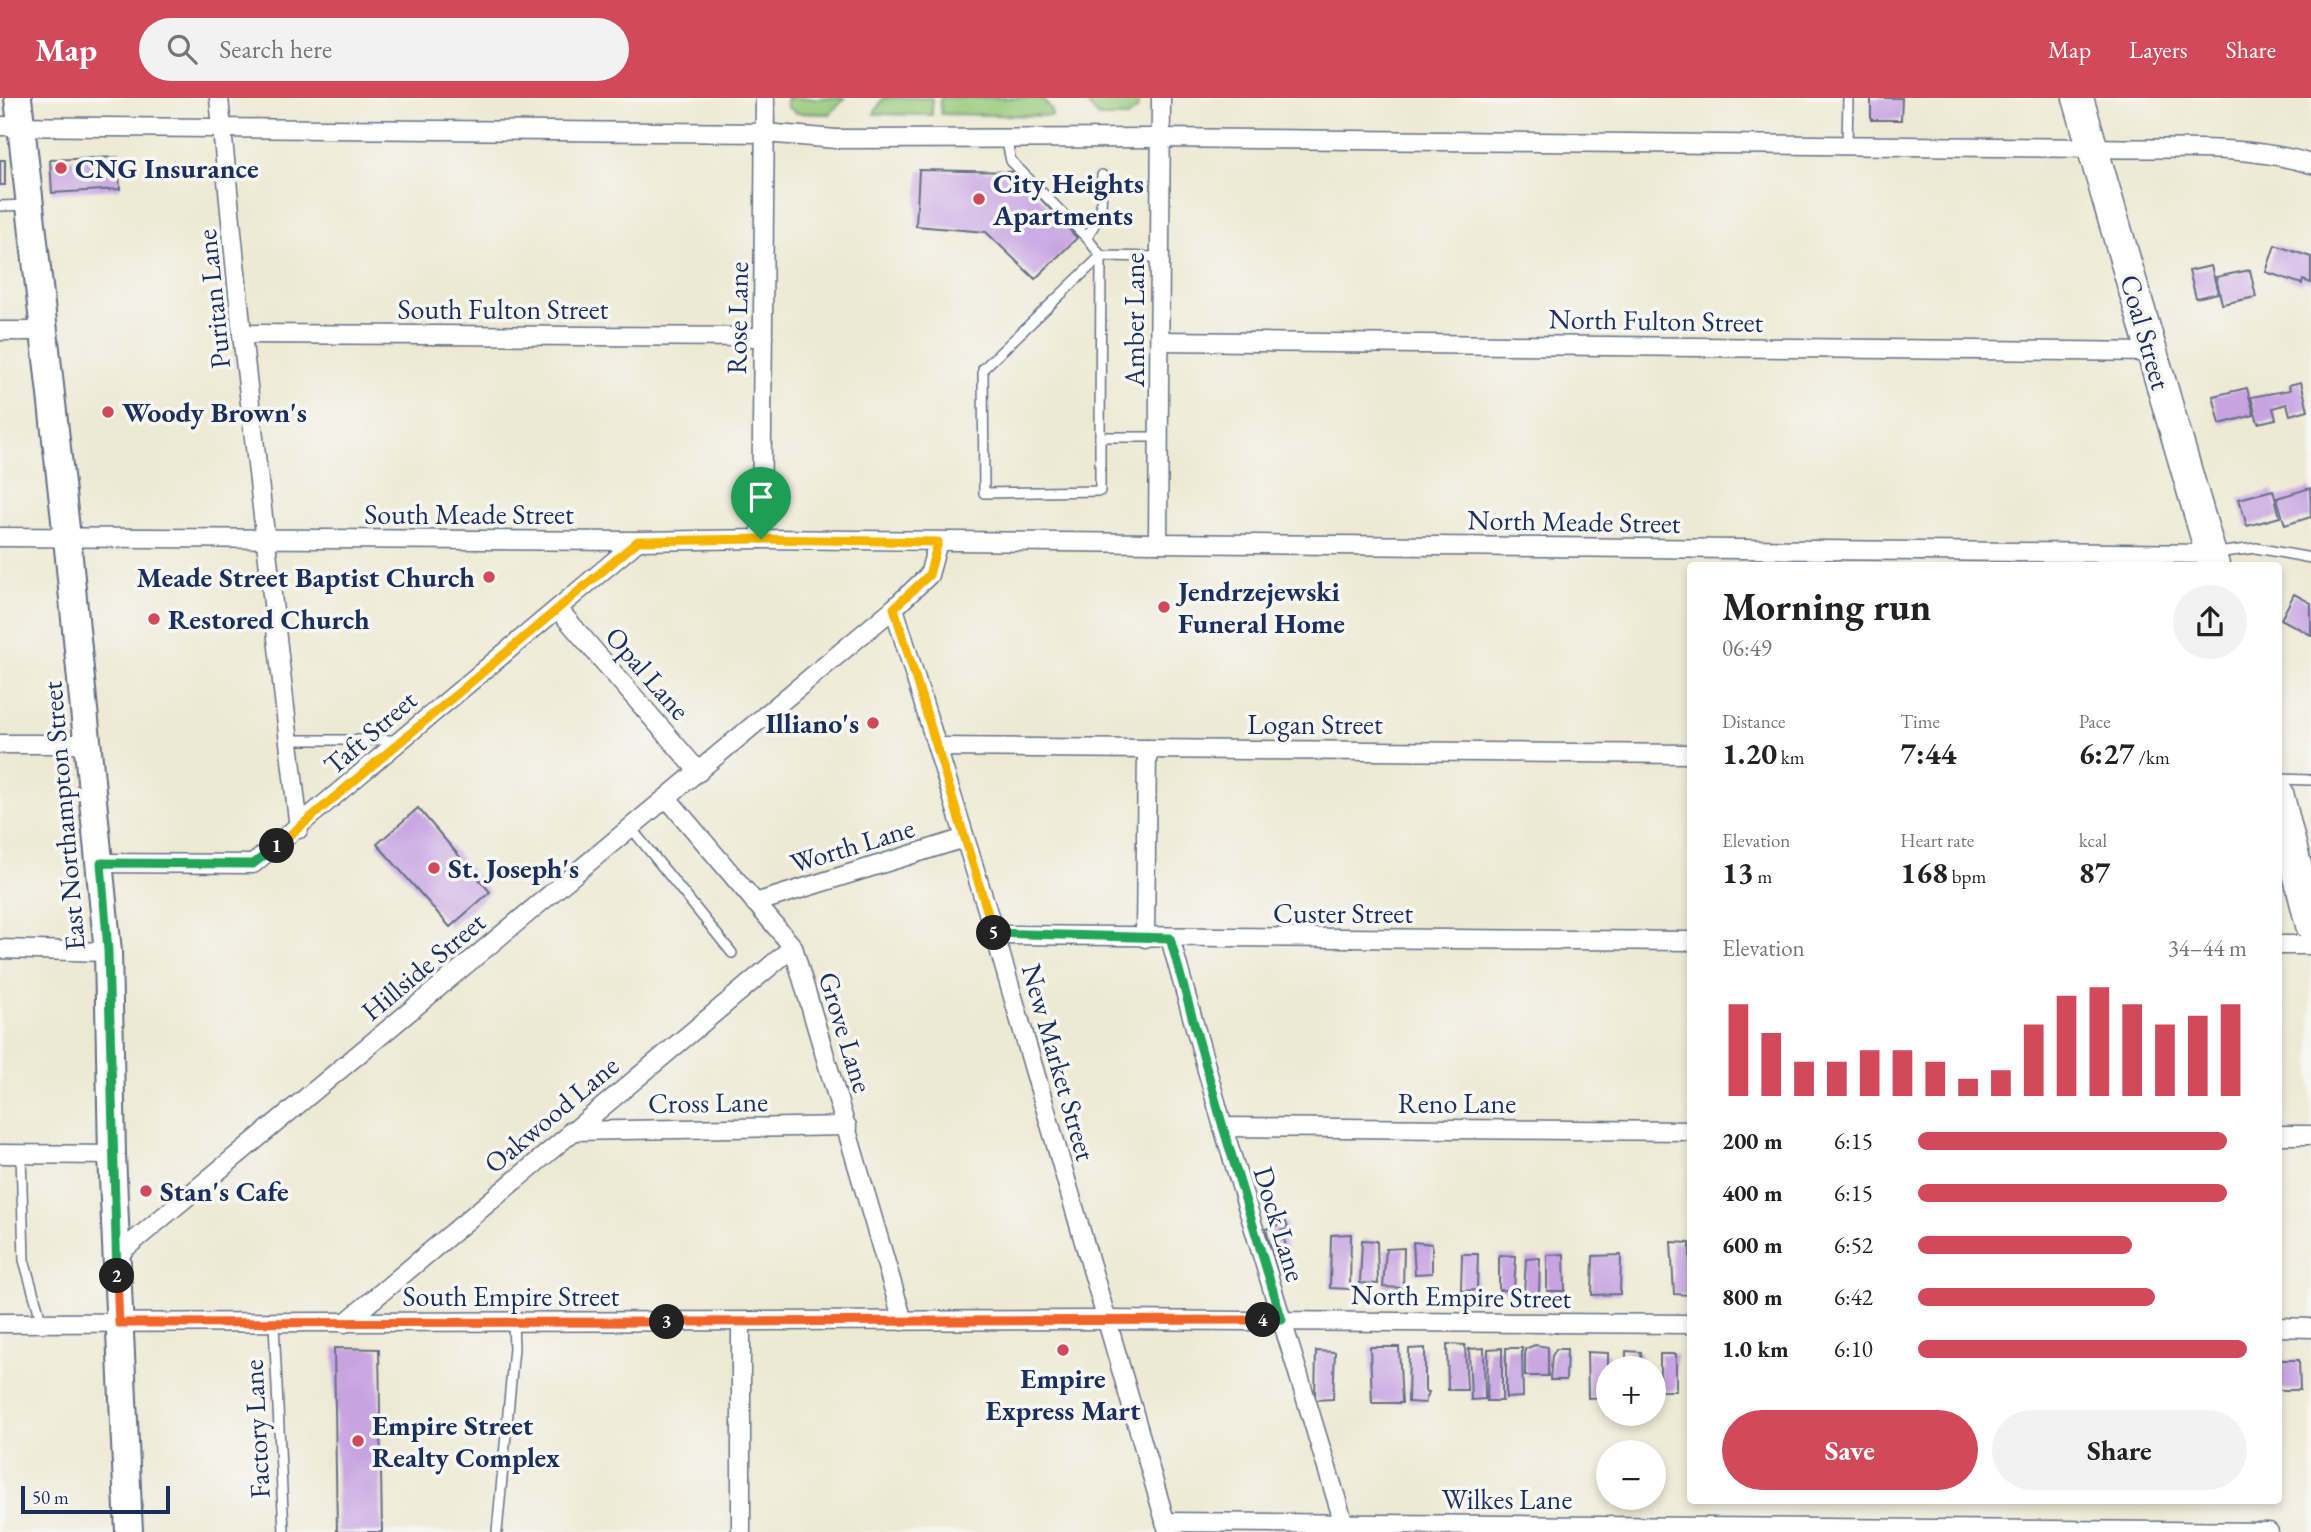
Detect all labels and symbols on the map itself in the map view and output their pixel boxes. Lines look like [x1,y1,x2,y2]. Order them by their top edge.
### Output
place label: CNG Insurance [75,150,259,186]
marker: CNG Insurance [53,160,69,176]
place label: City Heights Apartments [992,165,1144,233]
marker: City Heights Apartments [971,191,987,207]
street label: Puritan Lane [188,227,238,371]
street label: Amber Lane [1116,253,1152,388]
street label: Rose Lane [718,261,756,375]
street label: Coal Street [2112,270,2180,394]
street label: South Fulton Street [398,291,609,327]
street label: North Fulton Street [1548,300,1764,340]
place label: Woody Brown's [122,394,307,430]
marker: Woody Brown's [100,404,116,420]
pin [731,467,791,539]
street label: South Meade Street [364,496,574,532]
street label: North Meade Street [1467,501,1681,541]
place label: Meade Street Baptist Church [137,559,475,595]
marker: Meade Street Baptist Church [481,569,497,585]
place label: Jendrzejewski Funeral Home [1175,573,1345,641]
marker: Jendrzejewski Funeral Home [1156,599,1172,615]
place label: Restored Church [168,601,370,637]
marker: Restored Church [146,611,162,627]
street label: Opal Lane [598,619,698,727]
street label: East Northampton Street [33,680,93,952]
street label: Taft Street [316,682,424,782]
place label: Illiano's [766,705,859,741]
street label: Logan Street [1247,706,1383,742]
marker: Illiano's [865,715,881,731]
street label: Worth Lane [785,809,919,881]
pin: 1 [260,828,294,864]
place label: St. Joseph's [448,850,579,886]
marker: St. Joseph's [426,860,442,876]
street label: Custer Street [1273,895,1413,931]
street label: Hillside Street [354,904,493,1028]
pin: 5 [976,916,1012,950]
street label: New Market Street [1014,959,1104,1165]
street label: Grove Lane [811,967,881,1097]
street label: Oakwood Lane [476,1047,626,1181]
street label: Cross Lane [648,1083,768,1121]
street label: Reno Lane [1398,1085,1516,1121]
street label: Dock Lane [1245,1162,1315,1286]
place label: Stan's Cafe [160,1173,289,1209]
marker: Stan's Cafe [138,1183,154,1199]
pin: 2 [100,1258,134,1294]
street label: North Empire Street [1350,1276,1572,1316]
street label: South Empire Street [403,1278,620,1314]
pin: 4 [1246,1302,1280,1338]
pin: 3 [650,1304,684,1340]
marker: Empire Express Mart [1055,1342,1071,1358]
street label: Factory Lane [234,1358,278,1499]
place label: Empire Express Mart [986,1360,1141,1428]
place label: Empire Street Realty Complex [372,1407,560,1475]
marker: Empire Street Realty Complex [350,1433,366,1449]
street label: Wilkes Lane [1442,1481,1572,1517]
scale bar [21,1483,170,1515]

